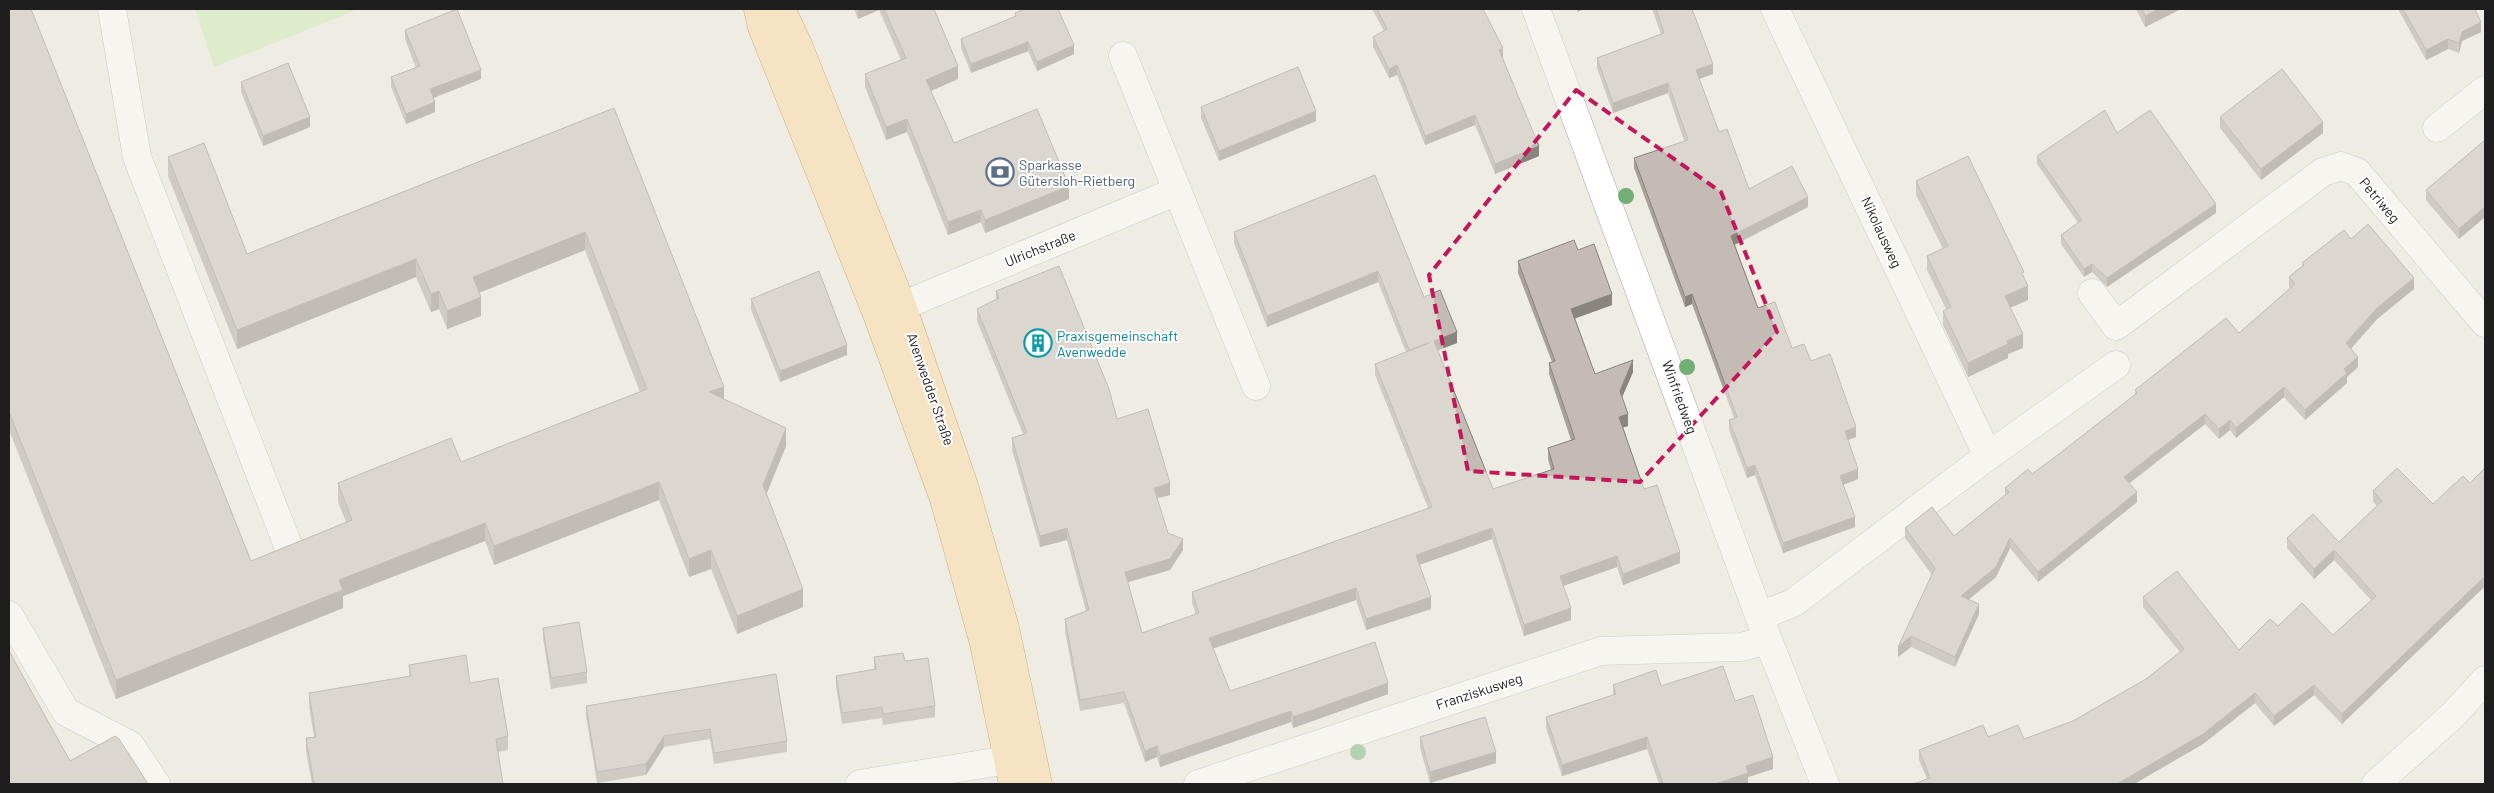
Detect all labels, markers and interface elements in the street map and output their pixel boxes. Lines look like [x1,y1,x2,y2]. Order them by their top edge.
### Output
place label: Sparkasse Gütersloh-Rietberg [1019,156,1135,189]
bank icon: Sparkasse Gütersloh-Rietberg [985,157,1015,187]
street label: Petriweg [2356,174,2404,226]
street label: Nikolausweg [1858,194,1906,270]
street label: Ulrichstraße [1002,226,1078,270]
place label: Praxisgemeinschaft Avenwedde [1057,327,1178,360]
building icon: Praxisgemeinschaft Avenwedde [1023,328,1053,358]
street label: Avenwedder Straße [904,330,958,448]
street label: Winfriedweg [1659,358,1701,436]
street label: Franziskusweg [1434,669,1524,713]

